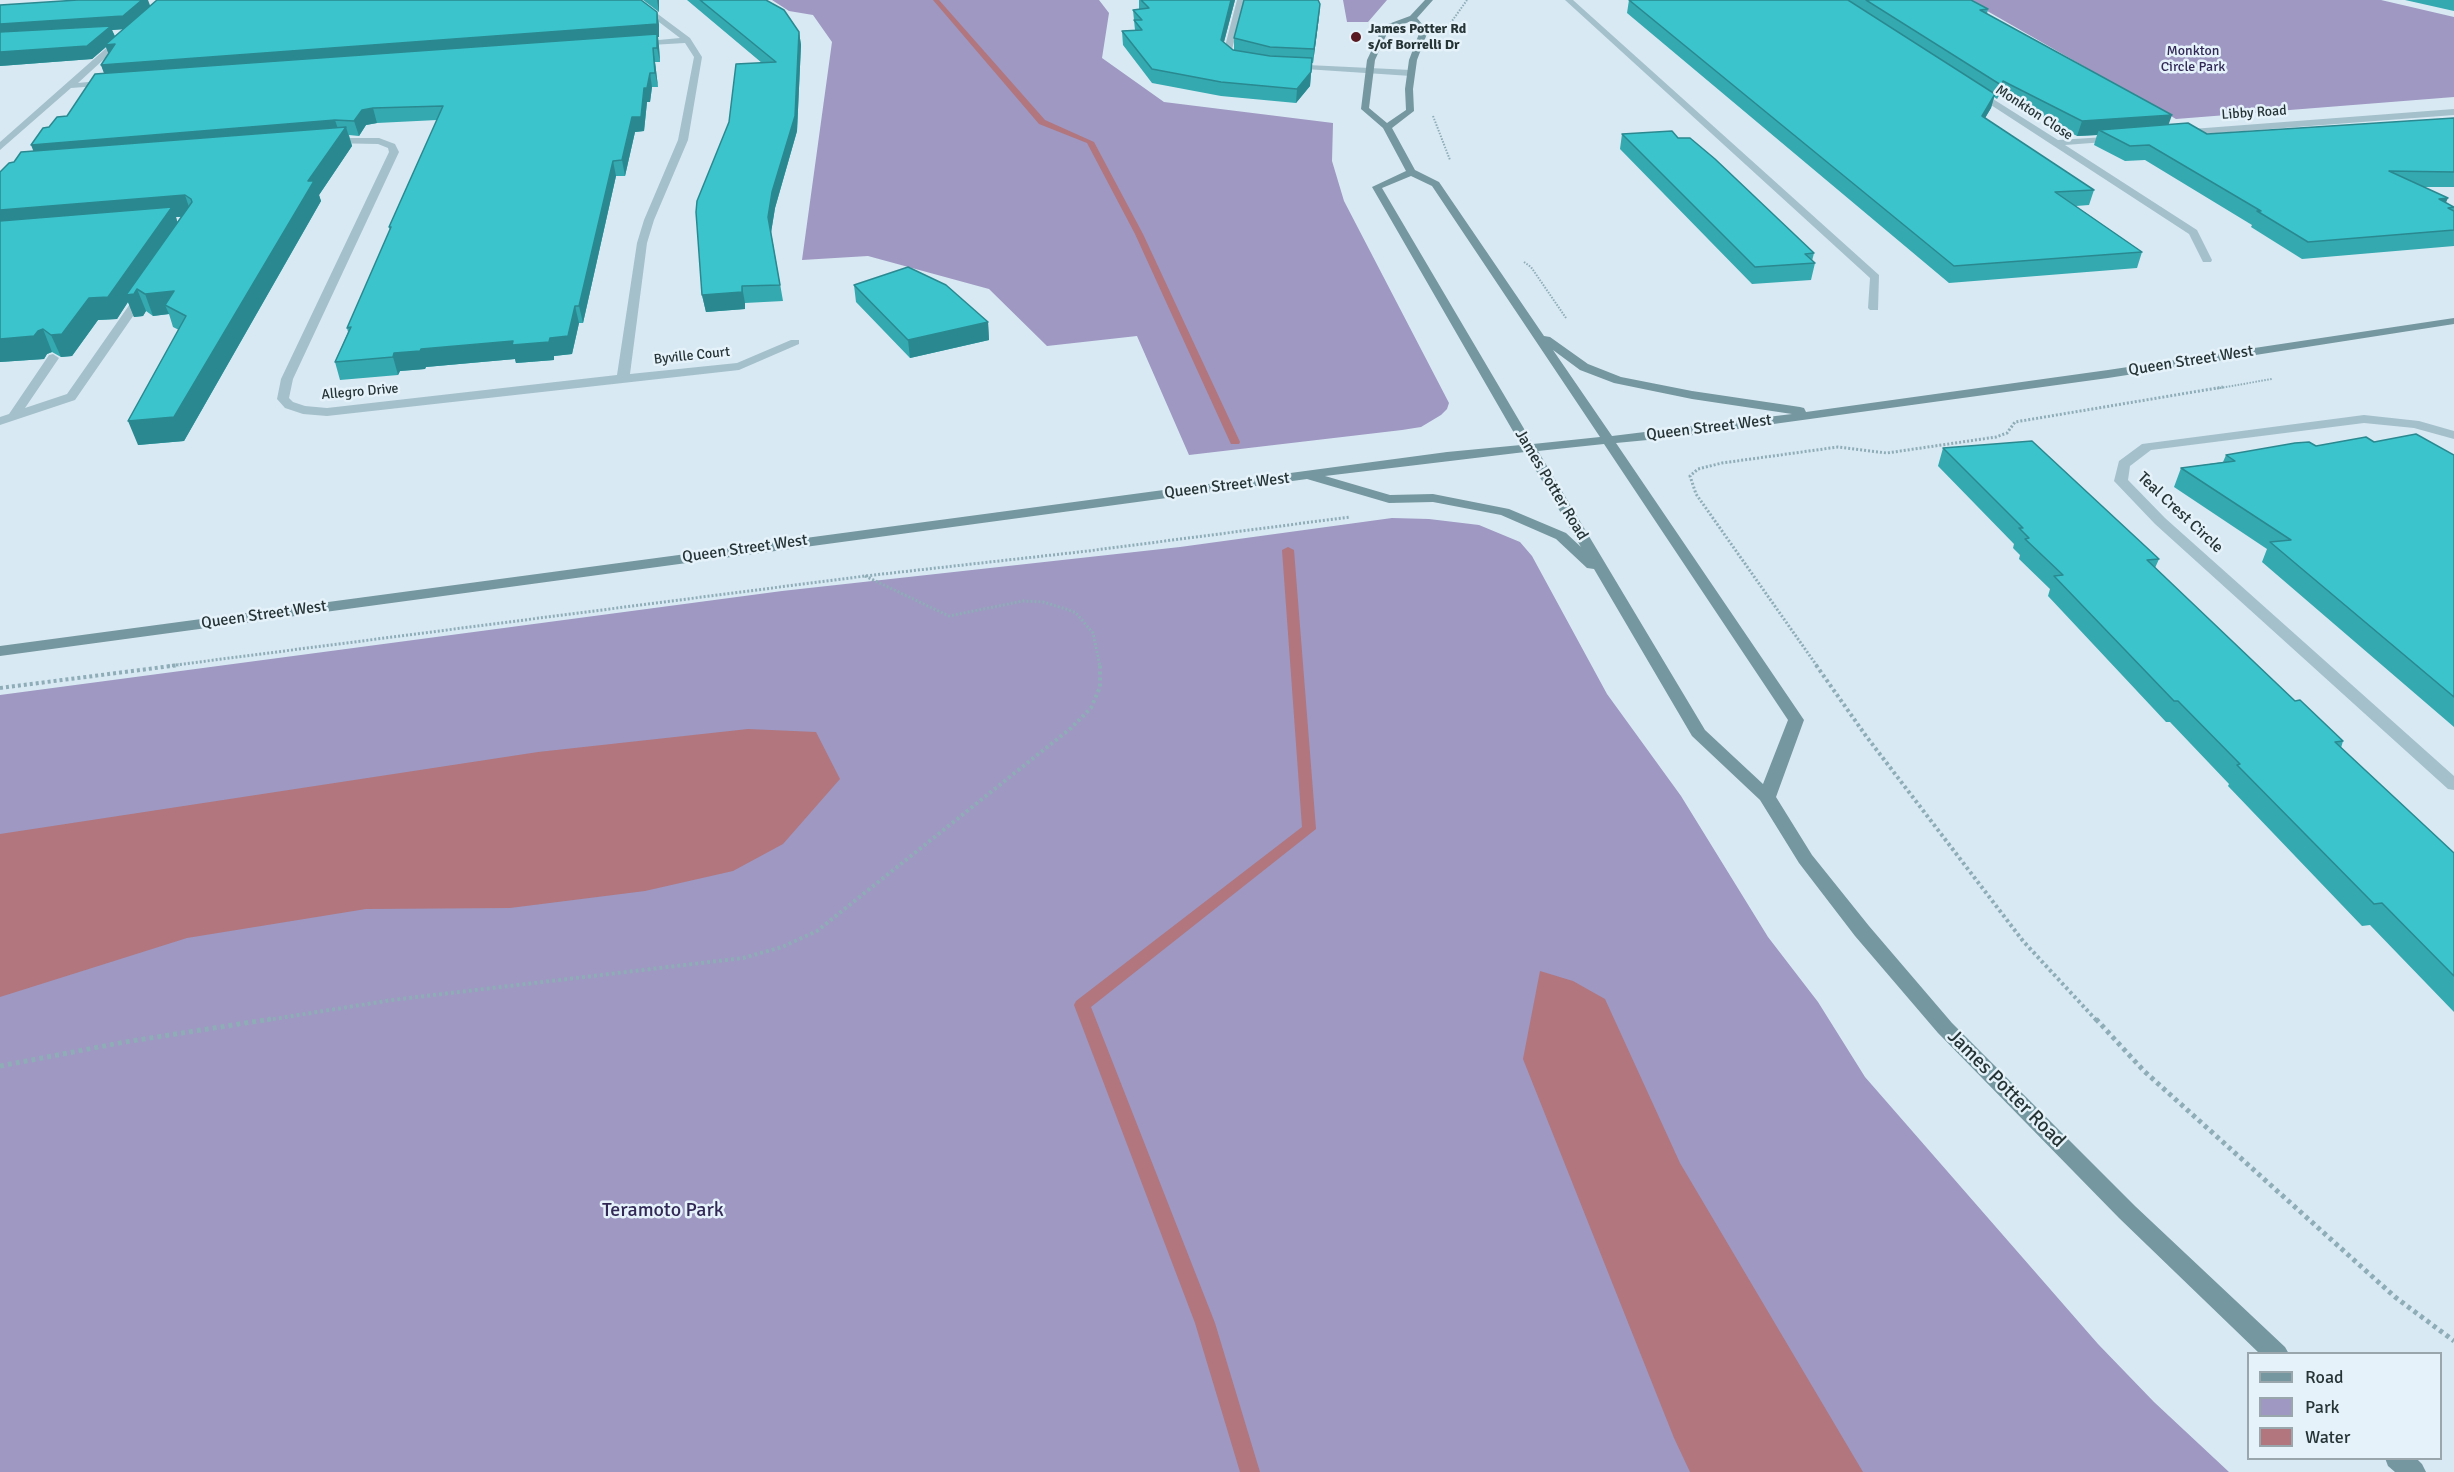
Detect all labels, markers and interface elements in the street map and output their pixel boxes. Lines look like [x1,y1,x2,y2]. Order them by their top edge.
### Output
place label: James Potter Rd s/of Borrelli Dr [1368,21,1466,54]
marker: James Potter Rd s/of Borrelli Dr [1349,30,1363,44]
park label: Monkton Circle Park [2161,43,2225,76]
street label: Monkton Close [1992,82,2076,144]
street label: Libby Road [2221,102,2287,124]
street label: Queen Street West [2127,342,2255,380]
street label: Byville Court [653,344,731,368]
street label: Allegro Drive [321,380,399,404]
street label: Queen Street West [1645,411,1773,445]
street label: James Potter Road [1510,426,1592,544]
street label: Teal Crest Circle [2133,468,2227,558]
street label: Queen Street West [1163,469,1291,503]
street label: Queen Street West [681,531,809,567]
street label: Queen Street West [200,597,328,633]
street label: James Potter Road [1942,1025,2070,1153]
park label: Teramoto Park [602,1199,724,1223]
legend [2247,1352,2442,1460]
text: Road [2305,1366,2344,1388]
text: Park [2305,1396,2340,1418]
text: Water [2305,1426,2350,1448]

